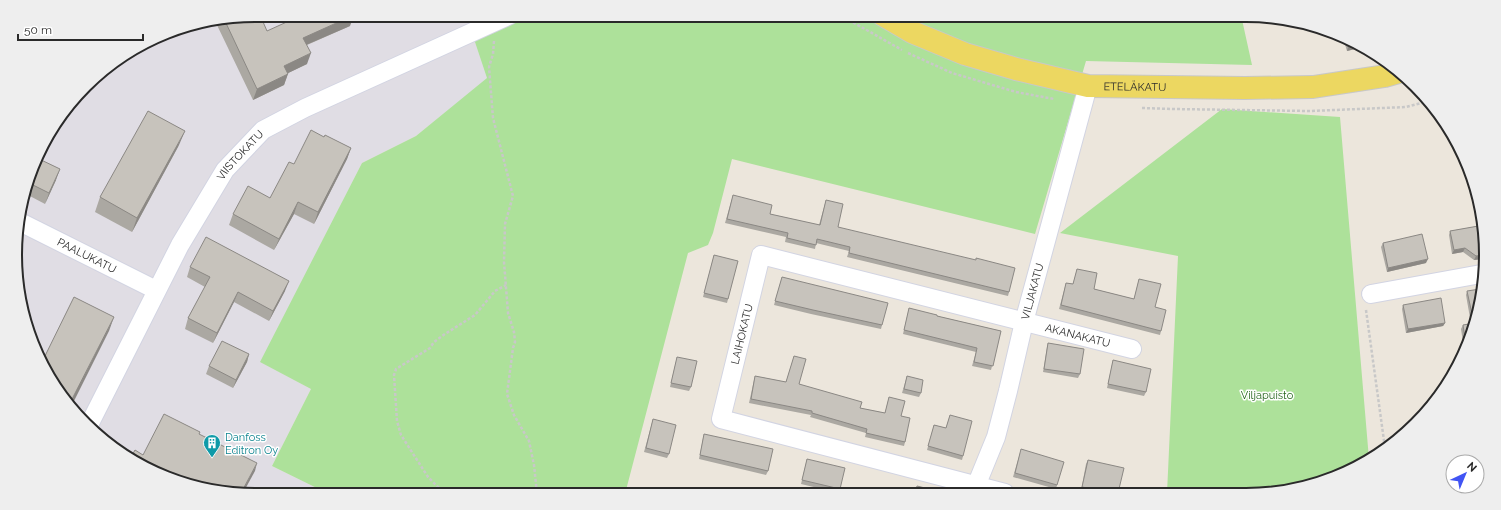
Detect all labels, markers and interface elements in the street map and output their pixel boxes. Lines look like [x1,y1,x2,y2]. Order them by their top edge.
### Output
scale bar [18,16,143,42]
text: 50 m [24,23,52,37]
street label: ETELÄKATU [1103,80,1166,93]
street label: VIISTOKATU [214,127,266,182]
street label: PAALUKATU [55,235,119,276]
street label: VILJAKATU [1018,262,1046,321]
street label: LAIHOKATU [728,302,755,366]
street label: AKANAKATU [1044,321,1112,350]
park label: Viljapuisto [1241,389,1294,402]
place label: Danfoss Editron Oy [225,431,278,457]
building icon: Danfoss Editron Oy [202,433,222,458]
north arrow [1445,454,1485,494]
text: N [1464,460,1479,475]

